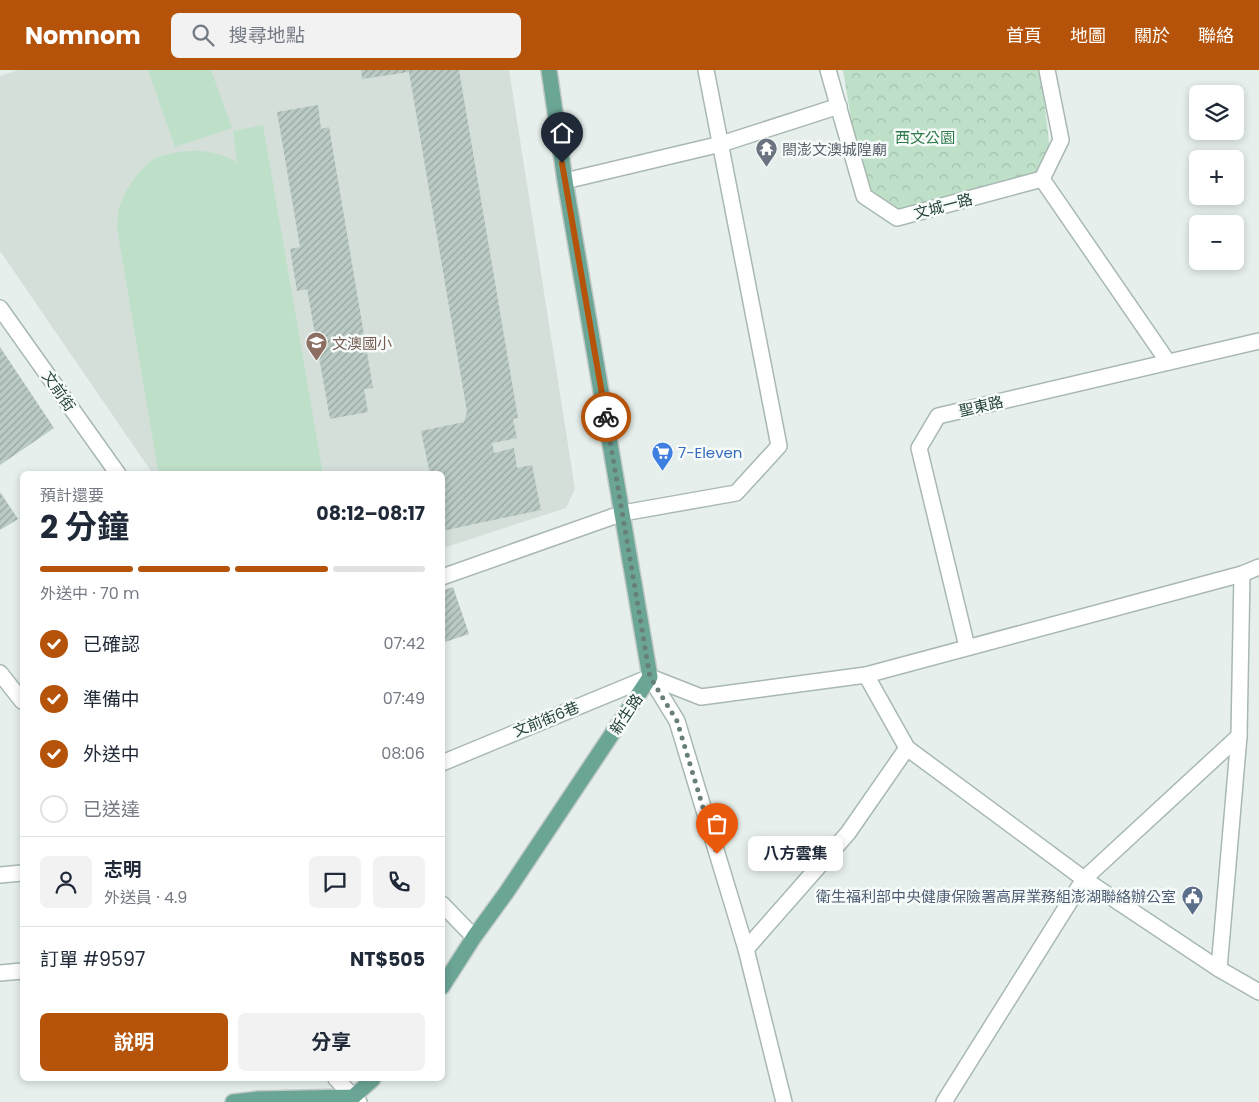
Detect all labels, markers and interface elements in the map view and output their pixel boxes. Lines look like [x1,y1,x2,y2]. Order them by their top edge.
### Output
search box [171,13,521,58]
text: Nomnom [25,19,141,52]
icon: search [189,21,217,49]
text: 搜尋地點 [229,22,305,49]
text: 首頁 [1006,23,1042,48]
text: 地圖 [1070,23,1106,48]
text: 關於 [1134,23,1170,48]
text: 聯絡 [1198,23,1234,48]
map controls [1189,85,1244,270]
button: layers [1189,85,1244,140]
pin [541,112,583,163]
icon: home [548,119,576,147]
park label: 西文公園 [895,127,955,148]
temple icon: 閤澎文澳城隍廟 [754,137,778,168]
place label: 閤澎文澳城隍廟 [782,139,887,160]
button: + [1189,150,1244,205]
street label: 文城一路 [911,188,975,224]
button: − [1189,215,1244,270]
school or university icon: 文澳國小 [304,331,328,362]
place label: 文澳國小 [332,333,392,354]
street label: 文前街 [37,367,81,415]
street label: 聖東路 [957,391,1005,421]
courier [581,392,631,442]
icon: bike [592,403,620,431]
supermarket icon: 7-Eleven [650,440,674,471]
place label: 7-Eleven [678,442,742,463]
text: 預計還要 [40,484,104,507]
text: 08:12–08:17 [316,500,425,527]
text: 2 分鐘 [40,504,129,549]
text: 外送中 · 70 m [40,582,139,605]
icon: check [40,630,68,658]
text: 已確認 [83,631,140,658]
text: 07:42 [384,632,425,655]
icon: check [40,685,68,713]
text: 準備中 [83,686,140,713]
text: 07:49 [383,687,425,710]
street label: 新生路 [605,689,647,739]
street label: 文前街6巷 [510,696,582,742]
icon: check [40,740,68,768]
text: 外送中 [83,741,140,768]
text: 08:06 [381,742,425,765]
text: 已送達 [83,796,140,823]
pin [696,803,738,854]
icon: bag [703,810,731,838]
callout: 八方雲集 [747,836,842,872]
text: 八方雲集 [763,842,828,865]
button: person [40,856,92,908]
text: 志明 [104,856,142,883]
button: chat [309,856,361,908]
button: phone [373,856,425,908]
public building icon: 衛生福利部中央健康保險署高屏業務組澎湖聯絡辦公室 [1180,884,1204,915]
text: 外送員 · 4.9 [104,886,187,909]
place label: 衛生福利部中央健康保險署高屏業務組澎湖聯絡辦公室 [816,886,1176,907]
text: 訂單 #9597 [40,946,145,973]
text: NT$505 [350,946,425,973]
button: 說明 [40,1013,228,1071]
button: 分享 [238,1013,425,1071]

